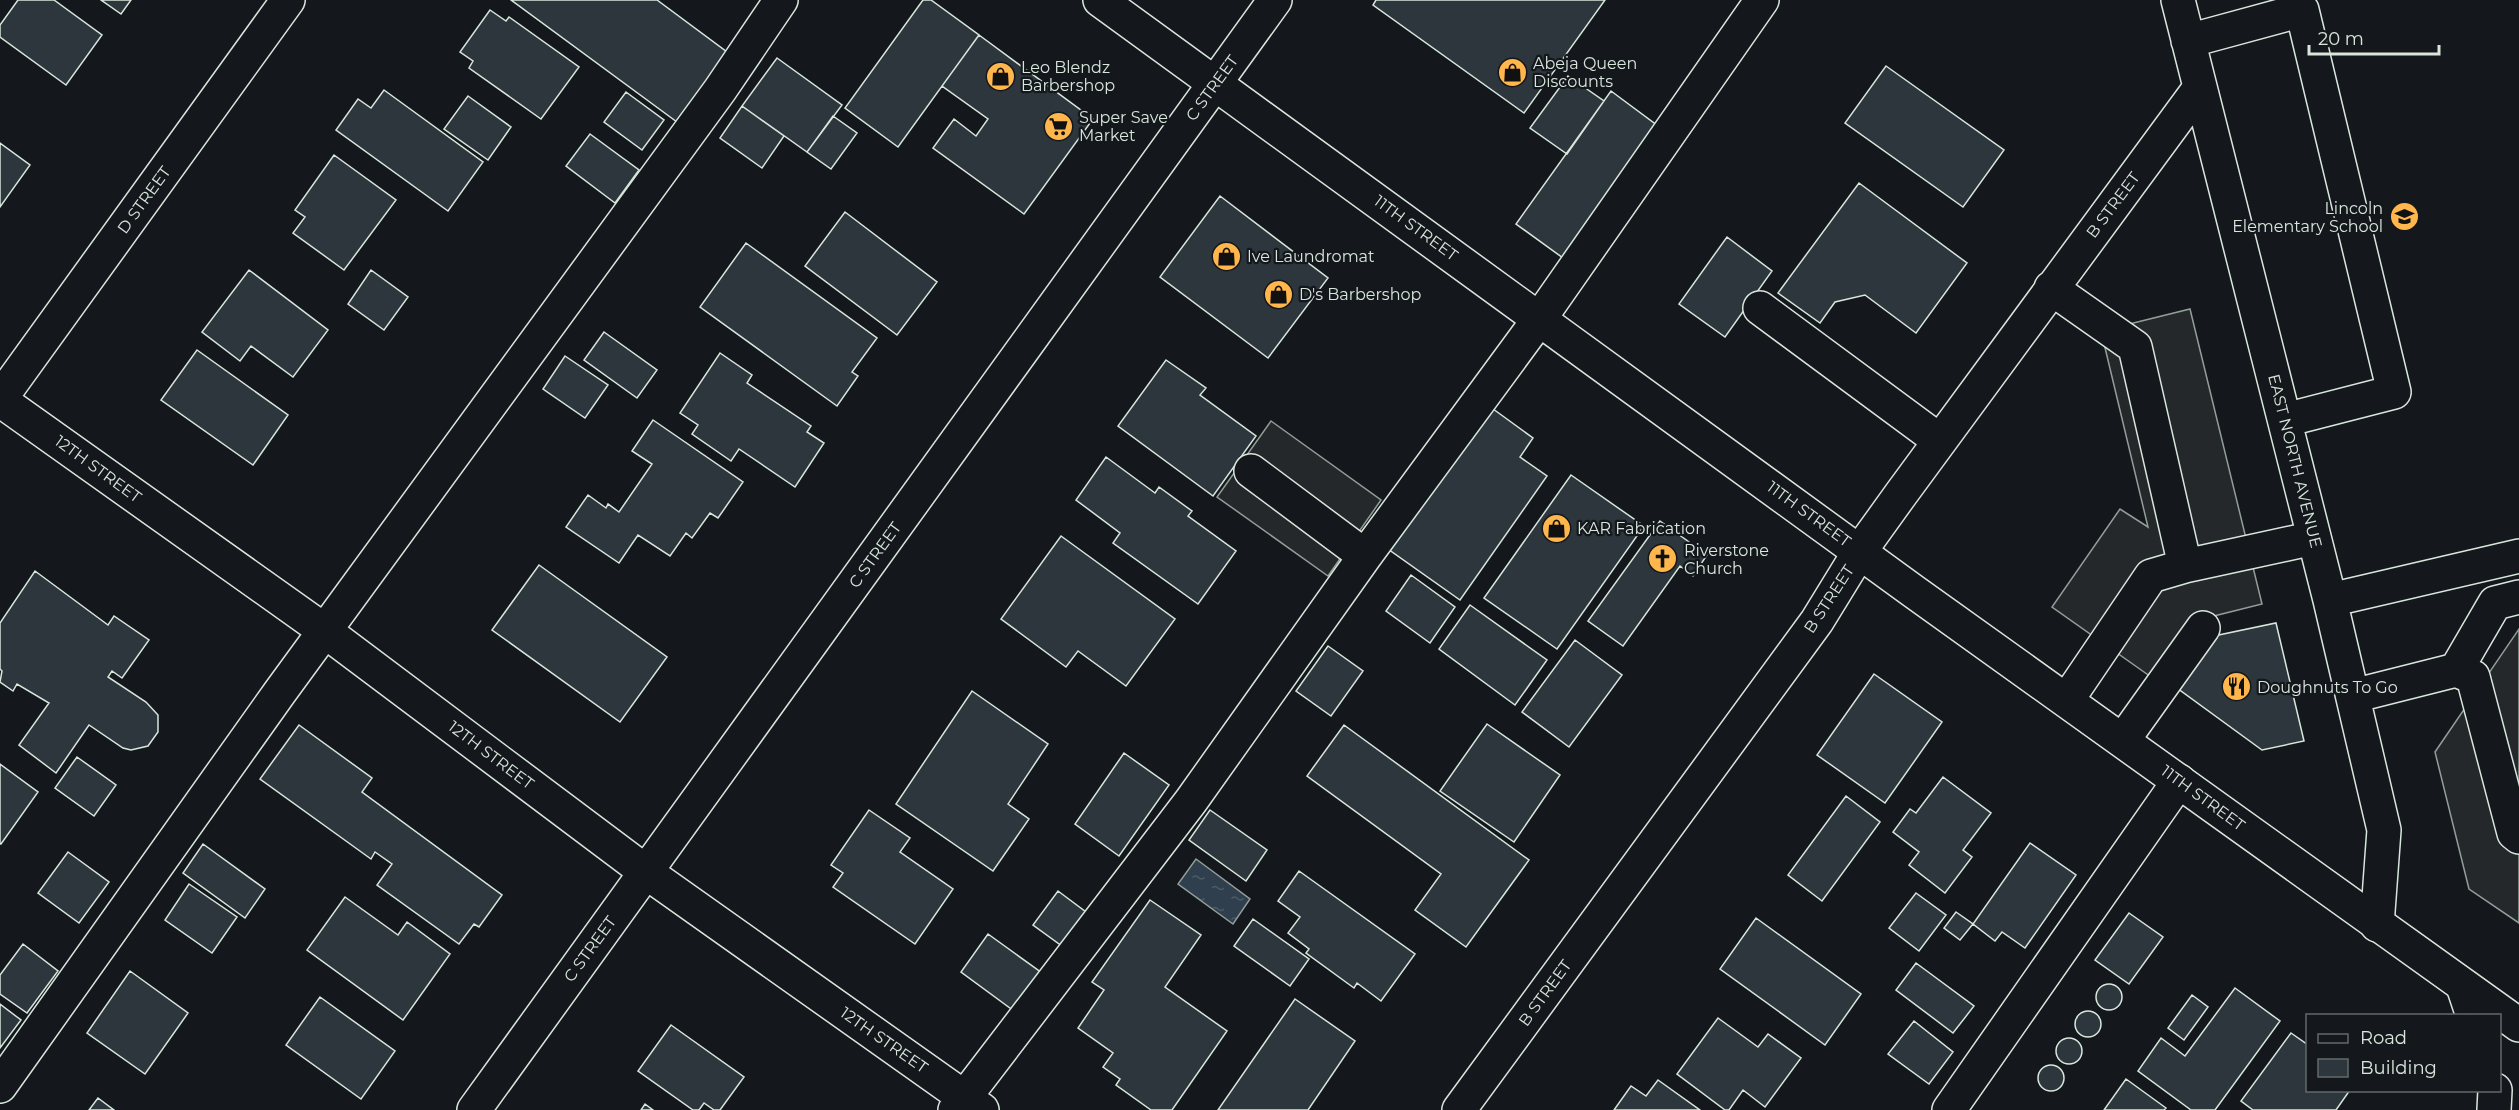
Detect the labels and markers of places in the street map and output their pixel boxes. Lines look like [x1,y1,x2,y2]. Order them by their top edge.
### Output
place label: Abeja Queen Discounts [1533,54,1637,91]
shop icon: Abeja Queen Discounts [1496,56,1528,88]
place label: Leo Blendz Barbershop [1021,58,1115,95]
shop icon: Leo Blendz Barbershop [984,60,1016,92]
place label: Super Save Market [1079,108,1168,145]
supermarket icon: Super Save Market [1042,110,1074,142]
place label: Lincoln Elementary School [2232,199,2383,236]
school or university icon: Lincoln Elementary School [2388,201,2420,233]
shop icon: Ive Laundromat [1210,240,1242,272]
place label: Ive Laundromat [1247,247,1375,266]
shop icon: D's Barbershop [1262,278,1294,310]
place label: D's Barbershop [1299,285,1422,304]
shop icon: KAR Fabrication [1540,512,1572,544]
place label: KAR Fabrication [1577,519,1706,538]
place label: Riverstone Church [1684,541,1769,578]
church icon: Riverstone Church [1647,543,1679,575]
restaurant icon: Doughnuts To Go [2220,671,2252,703]
place label: Doughnuts To Go [2257,678,2398,697]

